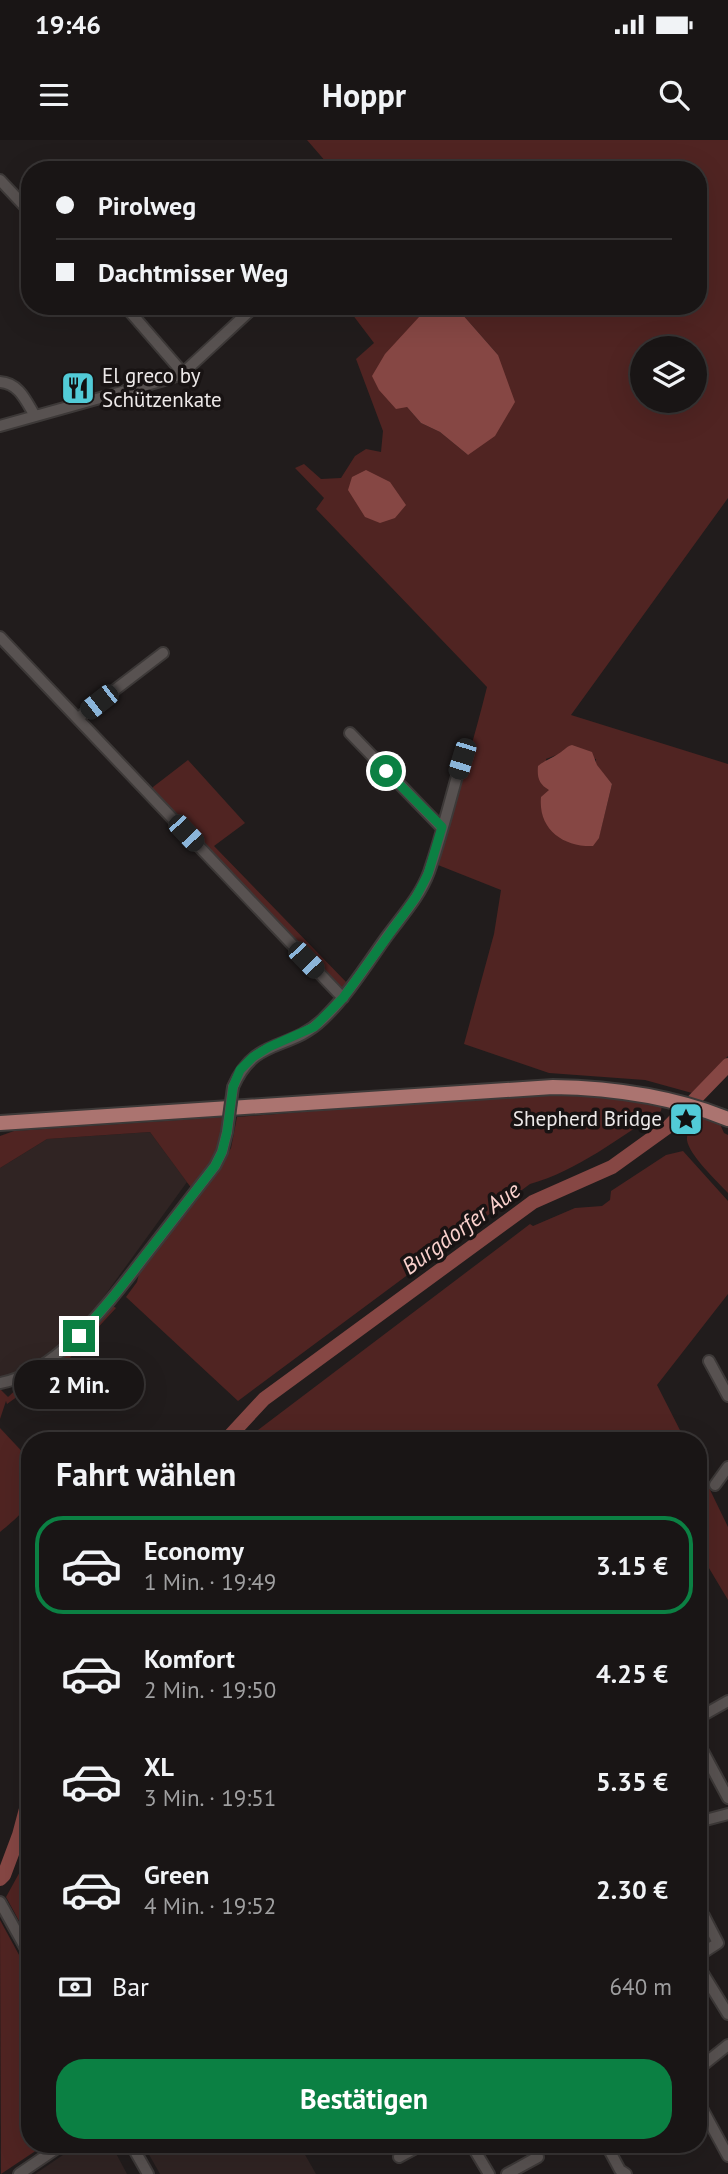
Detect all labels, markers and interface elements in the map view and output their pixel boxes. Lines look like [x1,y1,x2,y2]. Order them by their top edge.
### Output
text: 19:46 [35,8,101,41]
text: Hoppr [322,74,406,116]
icon: menu [35,76,73,114]
icon: search [655,76,693,114]
text: Pirolweg [98,189,196,222]
text: Dachtmisser Weg [98,256,288,289]
map controls [630,336,707,413]
button: layers [630,336,707,413]
place label: El greco by Schützenkate [102,362,222,413]
restaurant icon: El greco by Schützenkate [59,369,97,407]
car [76,681,123,723]
car [446,736,479,782]
route start [370,755,402,787]
car [164,810,209,856]
car [284,938,329,982]
place icon: Shepherd Bridge [667,1100,705,1138]
place label: Shepherd Bridge [513,1105,662,1132]
water label: Burgdorfer Aue [396,1175,526,1280]
route end [63,1320,95,1352]
callout: 2 Min. [14,1360,144,1410]
text: 2 Min. [48,1370,110,1399]
text: Fahrt wählen [56,1453,236,1495]
icon: car [60,1534,123,1597]
text: Economy [144,1534,244,1567]
text: 3.15 € [596,1549,668,1582]
text: 1 Min. · 19:49 [144,1567,276,1596]
icon: car [60,1642,123,1705]
text: Komfort [144,1642,235,1675]
text: 4.25 € [596,1657,668,1690]
text: 2 Min. · 19:50 [144,1675,276,1704]
icon: car [60,1750,123,1813]
text: XL [144,1750,174,1783]
text: 5.35 € [596,1765,668,1798]
text: 3 Min. · 19:51 [144,1783,276,1812]
icon: car [60,1858,123,1921]
text: Green [144,1858,209,1891]
text: 2.30 € [596,1873,668,1906]
text: 4 Min. · 19:52 [144,1891,276,1920]
icon: cash [56,1968,94,2006]
text: Bar [112,1970,149,2003]
text: 640 m [610,1972,672,2001]
button: Bestätigen [56,2059,672,2139]

